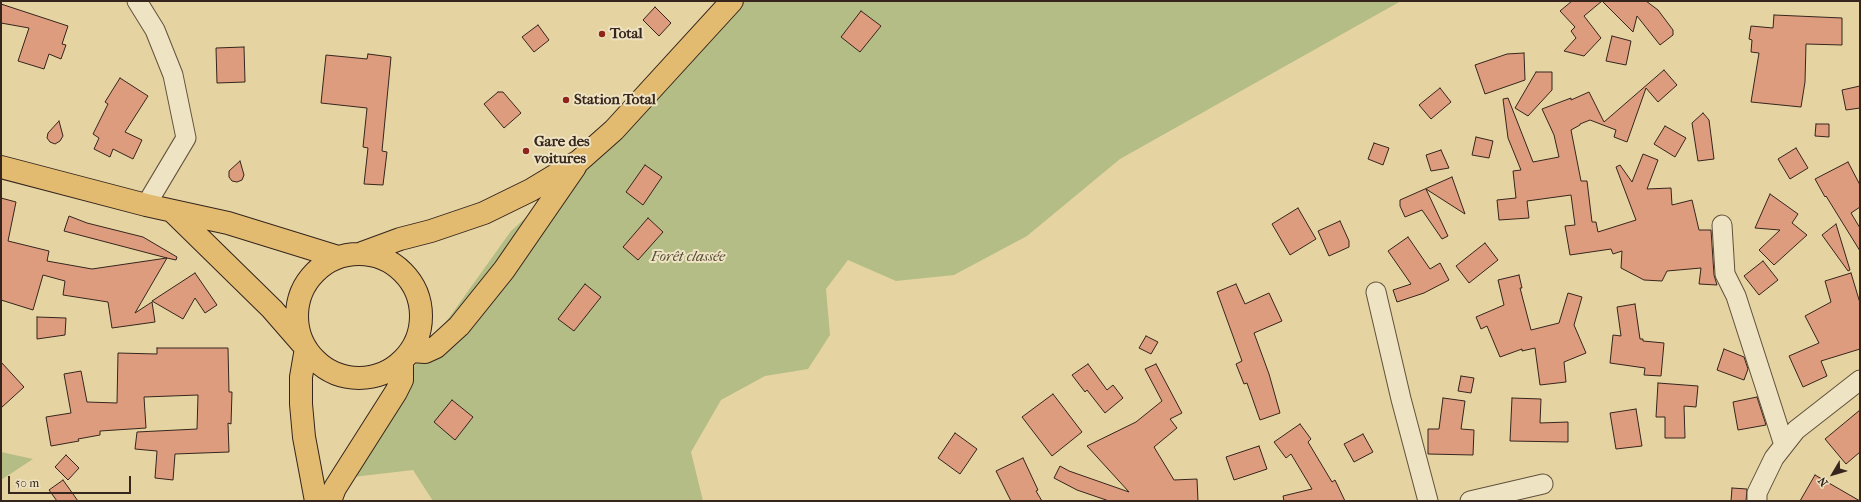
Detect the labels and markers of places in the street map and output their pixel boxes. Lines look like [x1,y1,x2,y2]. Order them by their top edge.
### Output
place label: Total [610,25,643,43]
marker: Total [597,29,607,39]
place label: Station Total [574,91,656,109]
marker: Station Total [561,95,571,105]
place label: Gare des voitures [534,133,590,168]
marker: Gare des voitures [521,146,531,156]

